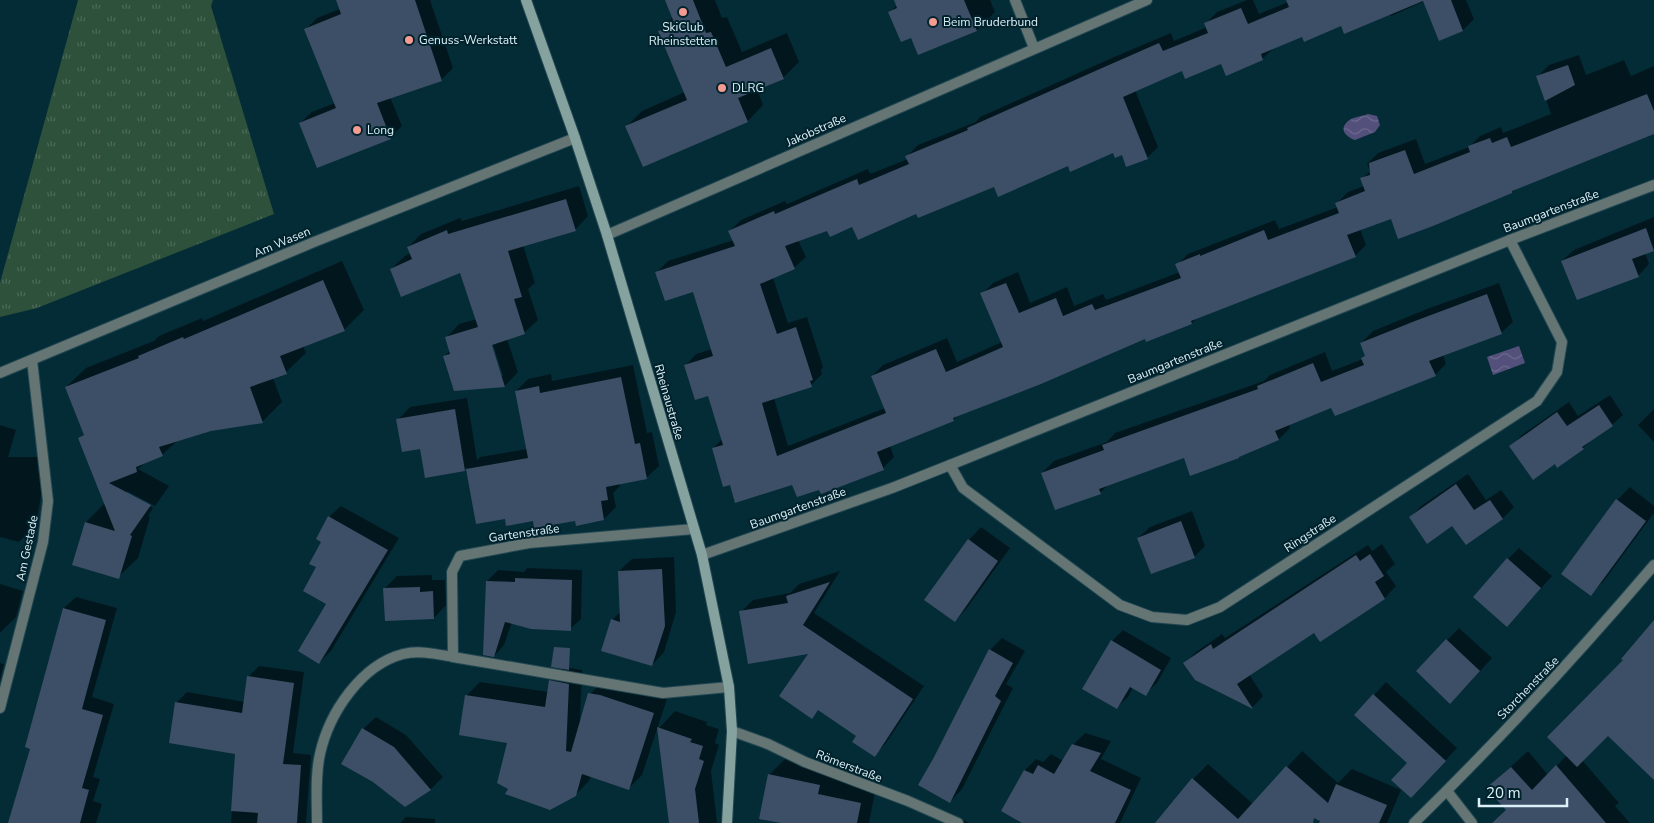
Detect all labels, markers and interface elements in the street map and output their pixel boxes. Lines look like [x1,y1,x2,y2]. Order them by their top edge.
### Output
marker: SkiClub Rheinstetten [677,6,689,18]
place label: Beim Bruderbund [943,14,1038,30]
marker: Beim Bruderbund [927,16,939,28]
place label: SkiClub Rheinstetten [649,19,717,49]
place label: Genuss-Werkstatt [419,32,518,48]
marker: Genuss-Werkstatt [403,34,415,46]
place label: DLRG [732,80,764,96]
marker: DLRG [716,82,728,94]
street label: Jakobstraße [783,110,849,151]
place label: Long [367,122,394,138]
marker: Long [351,124,363,136]
street label: Baumgartenstraße [1501,185,1601,237]
street label: Am Wasen [251,223,313,261]
street label: Baumgartenstraße [1125,335,1225,387]
street label: Rheinaustraße [651,362,687,442]
street label: Baumgartenstraße [748,483,848,533]
street label: Ringstraße [1281,510,1339,556]
street label: Am Gestade [12,514,42,582]
street label: Gartenstraße [488,520,560,546]
street label: Storchenstraße [1494,653,1562,723]
street label: Römerstraße [814,746,884,786]
scale bar [1479,776,1566,808]
text: 20 m [1486,783,1521,803]

